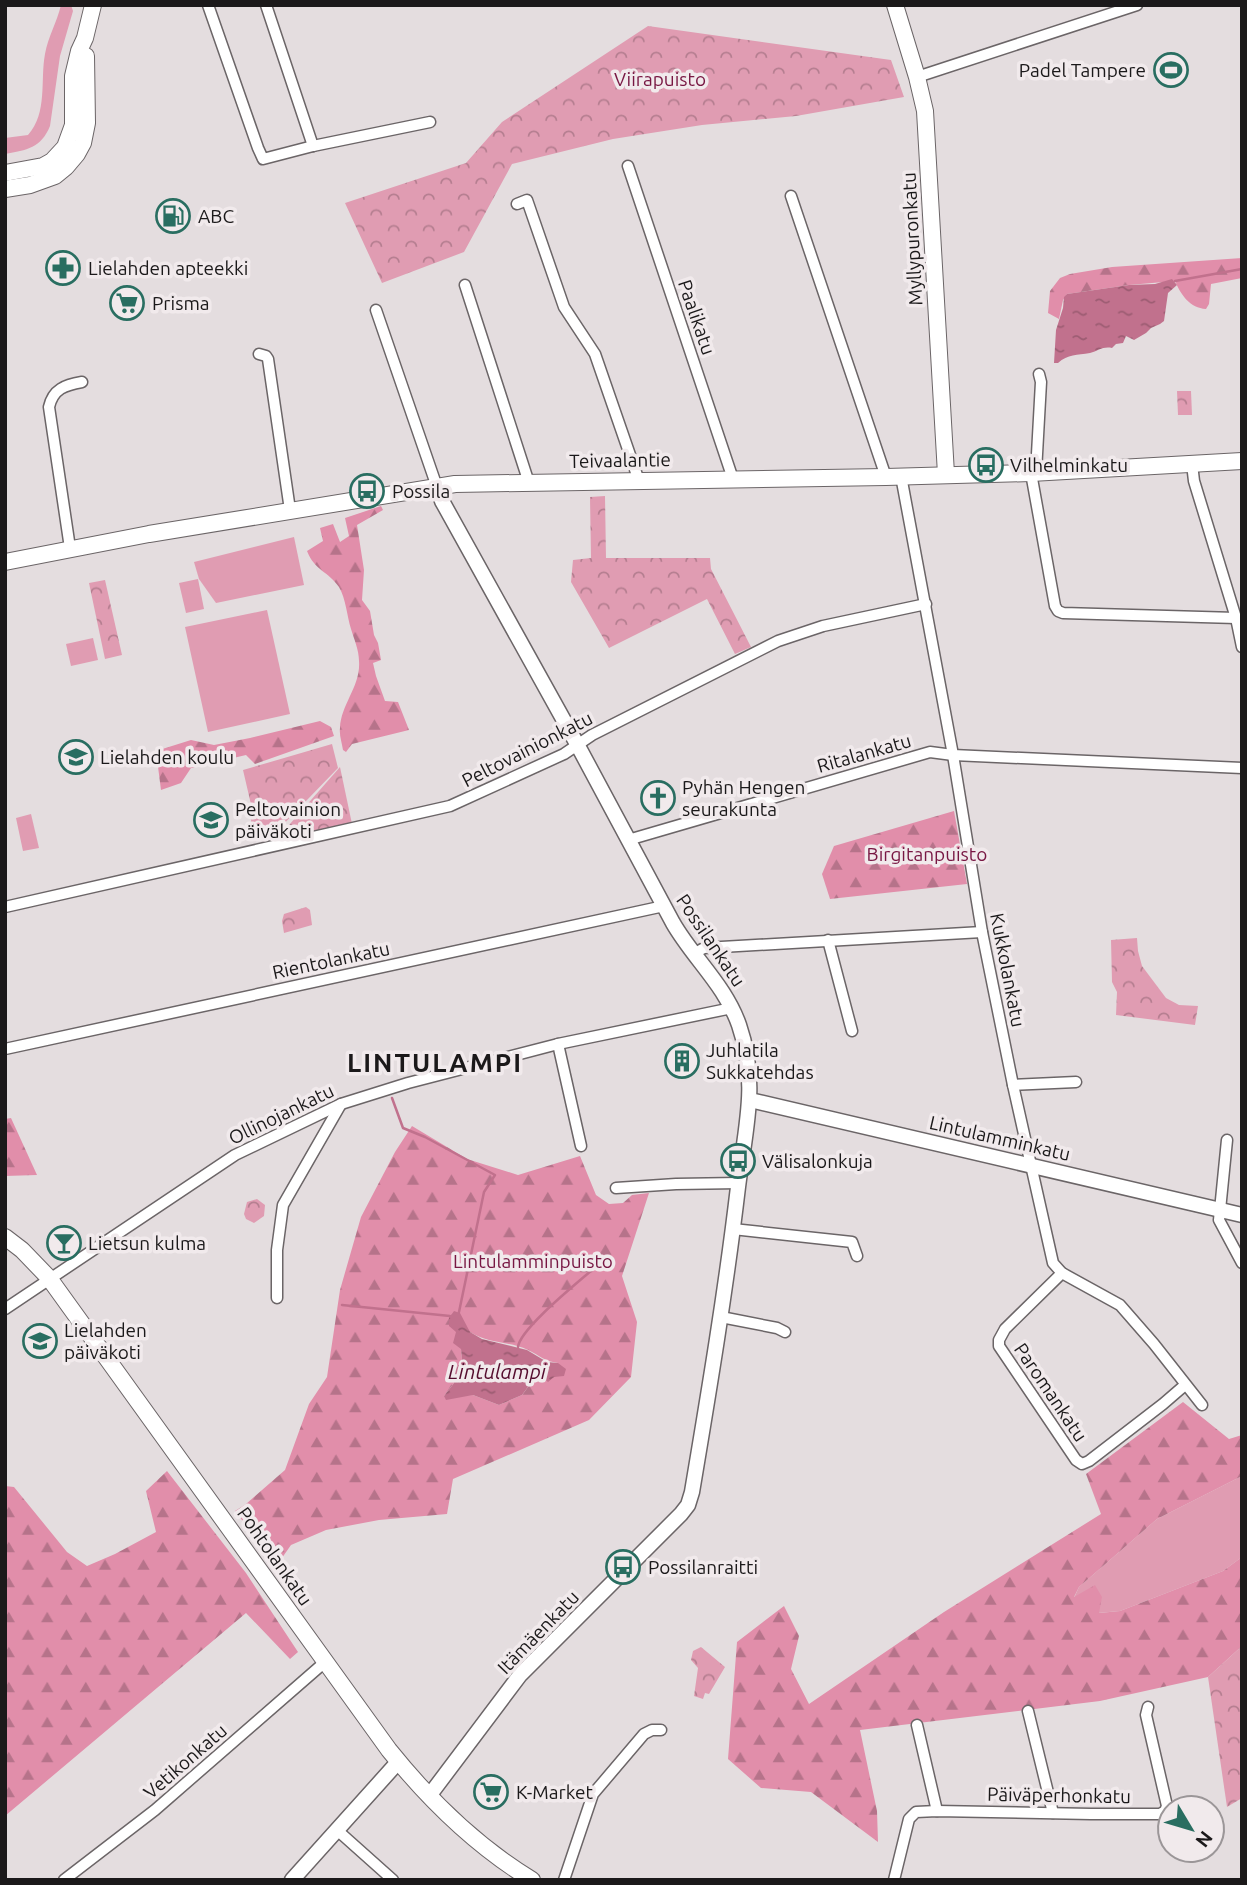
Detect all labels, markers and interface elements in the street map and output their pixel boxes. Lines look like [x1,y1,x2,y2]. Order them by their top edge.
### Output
sports icon: Padel Tampere [1152,51,1190,89]
place label: Padel Tampere [1019,59,1146,81]
park label: Viirapuisto [614,68,706,90]
street label: Myllypuronkatu [898,172,926,306]
fuel station icon: ABC [154,197,192,235]
place label: ABC [198,205,234,227]
pharmacy icon: Lielahden apteekki [44,249,82,287]
place label: Lielahden apteekki [88,257,248,279]
street label: Paalikatu [674,277,720,357]
supermarket icon: Prisma [108,284,146,322]
place label: Prisma [152,292,210,314]
bus stop icon: Vilhelminkatu [967,446,1005,484]
street label: Teivaalantie [569,448,671,472]
place label: Vilhelminkatu [1010,454,1128,476]
bus stop icon: Possila [348,472,386,510]
place label: Possila [392,480,450,502]
street label: Peltovainionkatu [458,707,596,791]
street label: Ritalankatu [814,729,914,777]
school or university icon: Lielahden koulu [57,738,95,776]
place label: Lielahden koulu [100,746,234,768]
place label: Pyhän Hengen seurakunta [682,776,805,820]
church icon: Pyhän Hengen seurakunta [639,779,677,817]
place label: Peltovainion päiväkoti [235,798,341,842]
school or university icon: Peltovainion päiväkoti [192,801,230,839]
park label: Birgitanpuisto [867,843,987,865]
street label: Possilankatu [672,890,750,990]
street label: Kukkolankatu [986,911,1030,1029]
street label: Rientolankatu [270,937,392,983]
place label: Juhlatila Sukkatehdas [706,1039,814,1083]
building icon: Juhlatila Sukkatehdas [663,1042,701,1080]
district label: LINTULAMPI [347,1048,523,1077]
street label: Ollinojankatu [225,1079,337,1149]
street label: Lintulamminkatu [927,1111,1073,1165]
bus stop icon: Välisalonkuja [719,1142,757,1180]
place label: Välisalonkuja [762,1150,873,1172]
bar icon: Lietsun kulma [45,1224,83,1262]
place label: Lietsun kulma [88,1232,206,1254]
park label: Lintulamminpuisto [453,1250,613,1272]
place label: Lielahden päiväkoti [64,1319,147,1363]
school or university icon: Lielahden päiväkoti [21,1322,59,1360]
street label: Paromankatu [1010,1339,1092,1445]
water label: Lintulampi [448,1359,547,1383]
street label: Pohtolankatu [233,1503,317,1609]
bus stop icon: Possilanraitti [604,1548,642,1586]
place label: Possilanraitti [648,1556,758,1578]
street label: Itämäenkatu [493,1586,583,1678]
street label: Vetikonkatu [139,1719,231,1803]
supermarket icon: K-Market [472,1773,510,1811]
place label: K-Market [516,1781,594,1803]
street label: Päiväperhonkatu [987,1783,1131,1807]
north arrow [1156,1794,1226,1864]
text: N [1191,1827,1217,1852]

